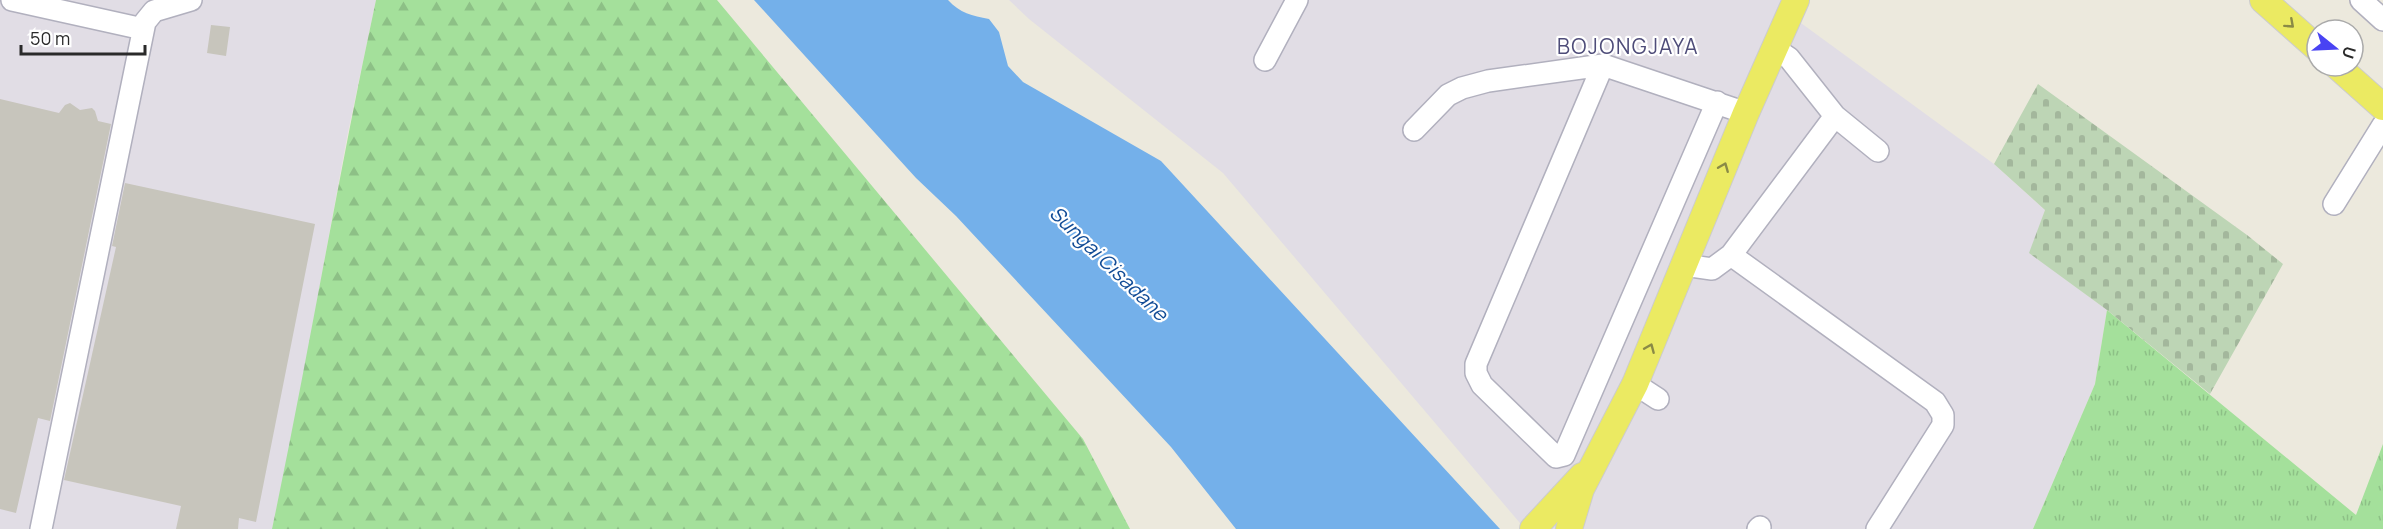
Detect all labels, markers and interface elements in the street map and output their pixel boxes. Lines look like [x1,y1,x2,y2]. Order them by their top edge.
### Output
one-way arrow [2283,17,2294,28]
scale bar [21,18,146,56]
north arrow [2305,18,2365,78]
text: 50 m [30,26,70,50]
district label: BOJONGJAYA [1557,32,1699,60]
text: U [2337,44,2362,62]
one-way arrow [1717,162,1729,173]
water label: Sungai Cisadane [1044,200,1175,327]
one-way arrow [1643,343,1655,354]

